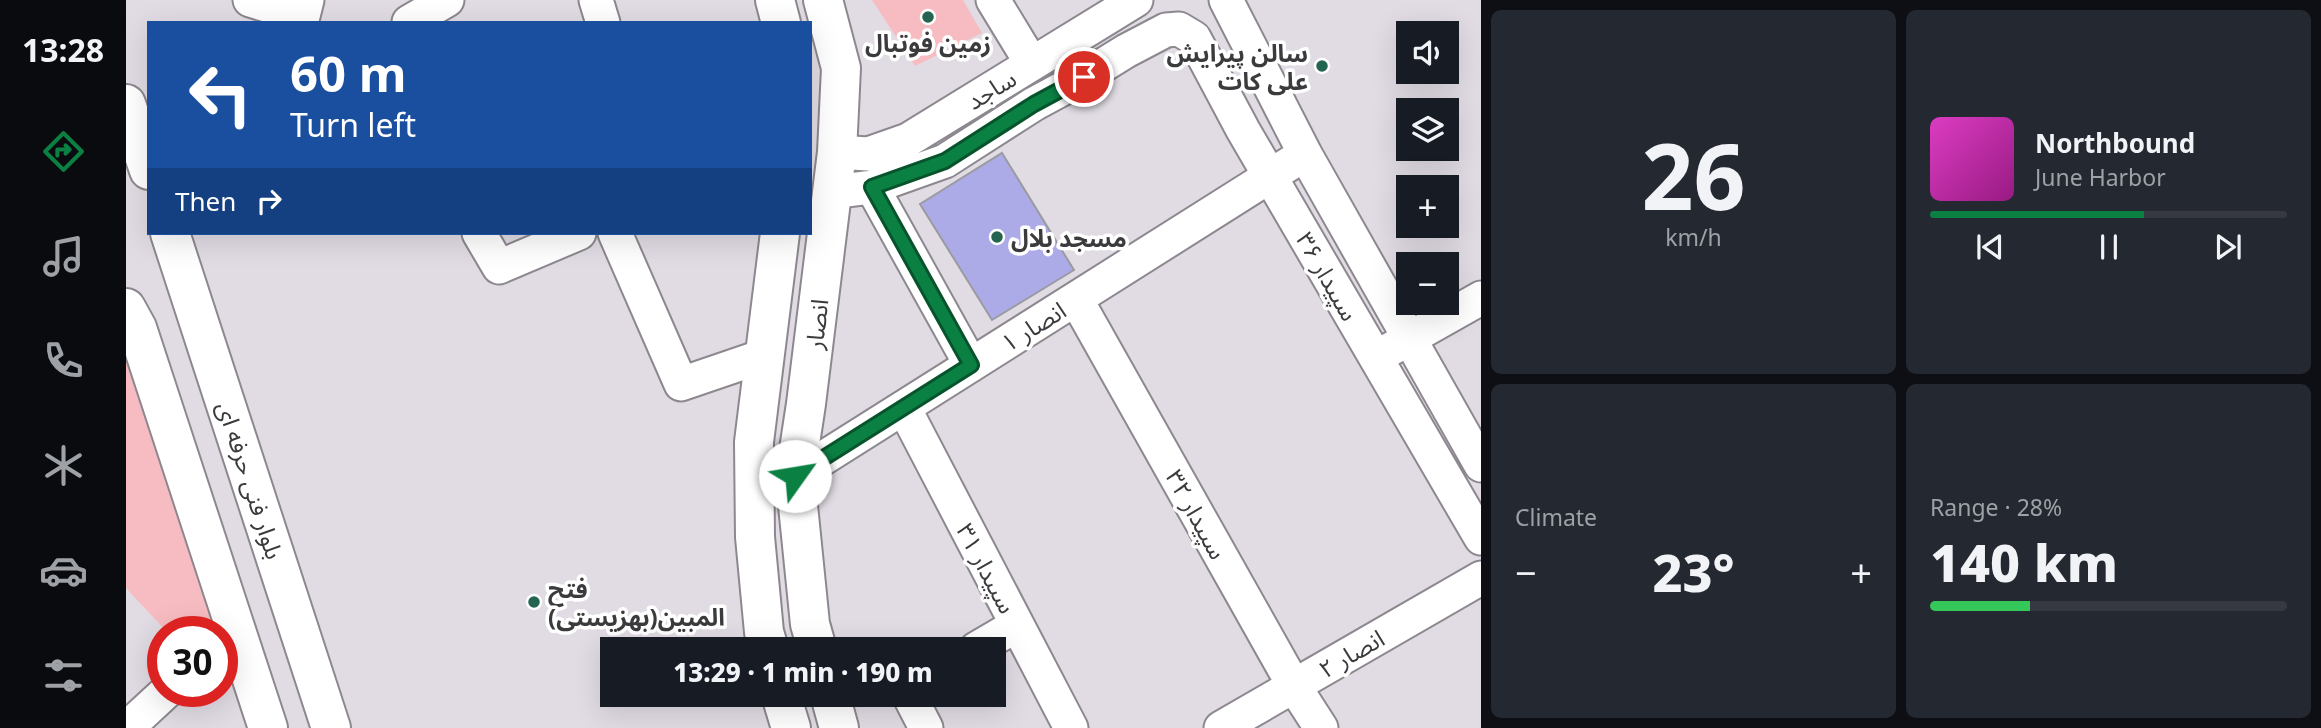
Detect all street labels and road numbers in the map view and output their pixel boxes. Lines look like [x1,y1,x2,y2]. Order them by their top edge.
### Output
street label: ساجد [960,61,1022,117]
street label: سپیدار ۳۶ [1289,225,1367,327]
street label: انصار ۱ [994,293,1072,359]
street label: انصار [796,297,835,352]
street label: بلوار فنی حرفه ای [210,397,292,563]
street label: سپیدار ۳۲ [1159,463,1235,565]
street label: سپیدار ۳۱ [949,517,1025,619]
street label: انصار ۲ [1312,621,1390,685]

